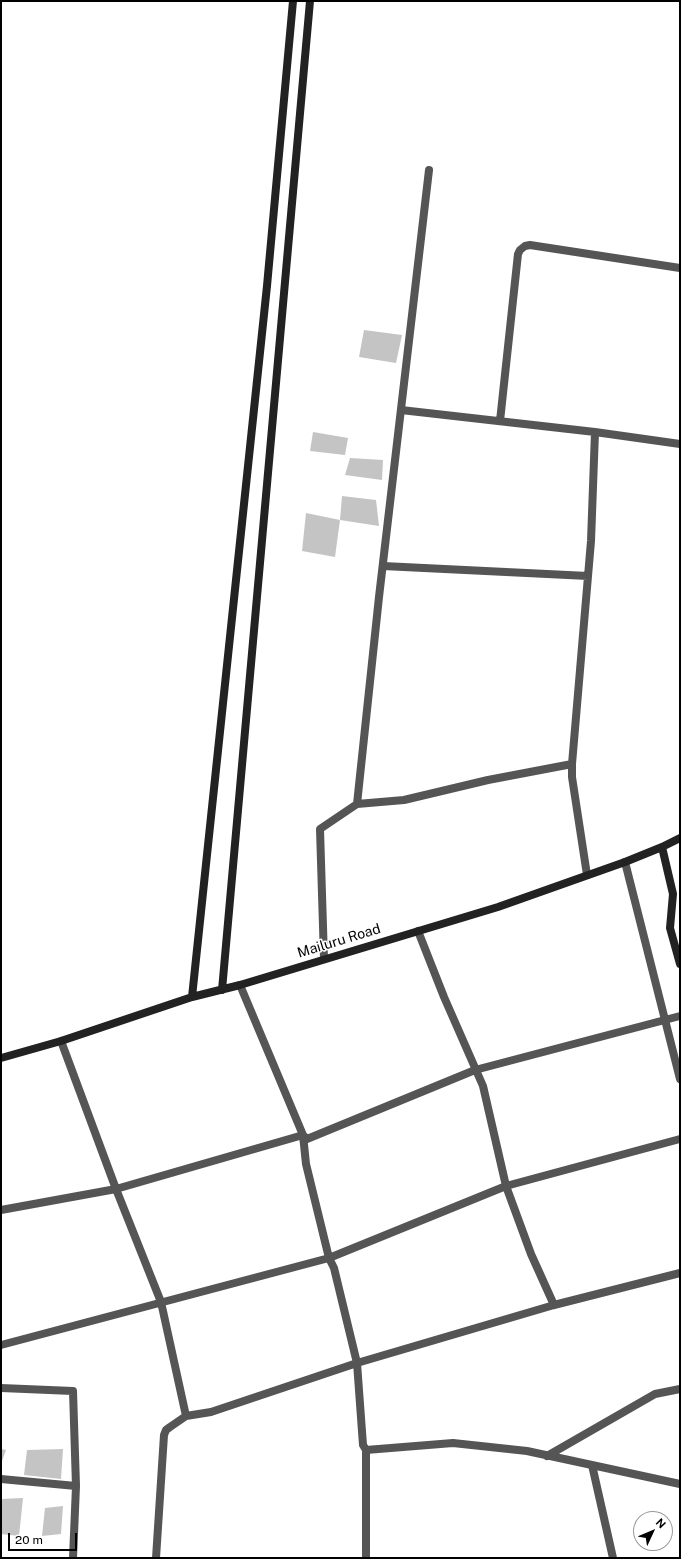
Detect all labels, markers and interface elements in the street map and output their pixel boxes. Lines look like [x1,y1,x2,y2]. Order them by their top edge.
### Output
street label: Mailuru Road [295,920,383,962]
north arrow [633,1511,673,1551]
text: N [654,1516,668,1531]
scale bar [10,1525,79,1551]
text: 20 m [15,1533,43,1547]

